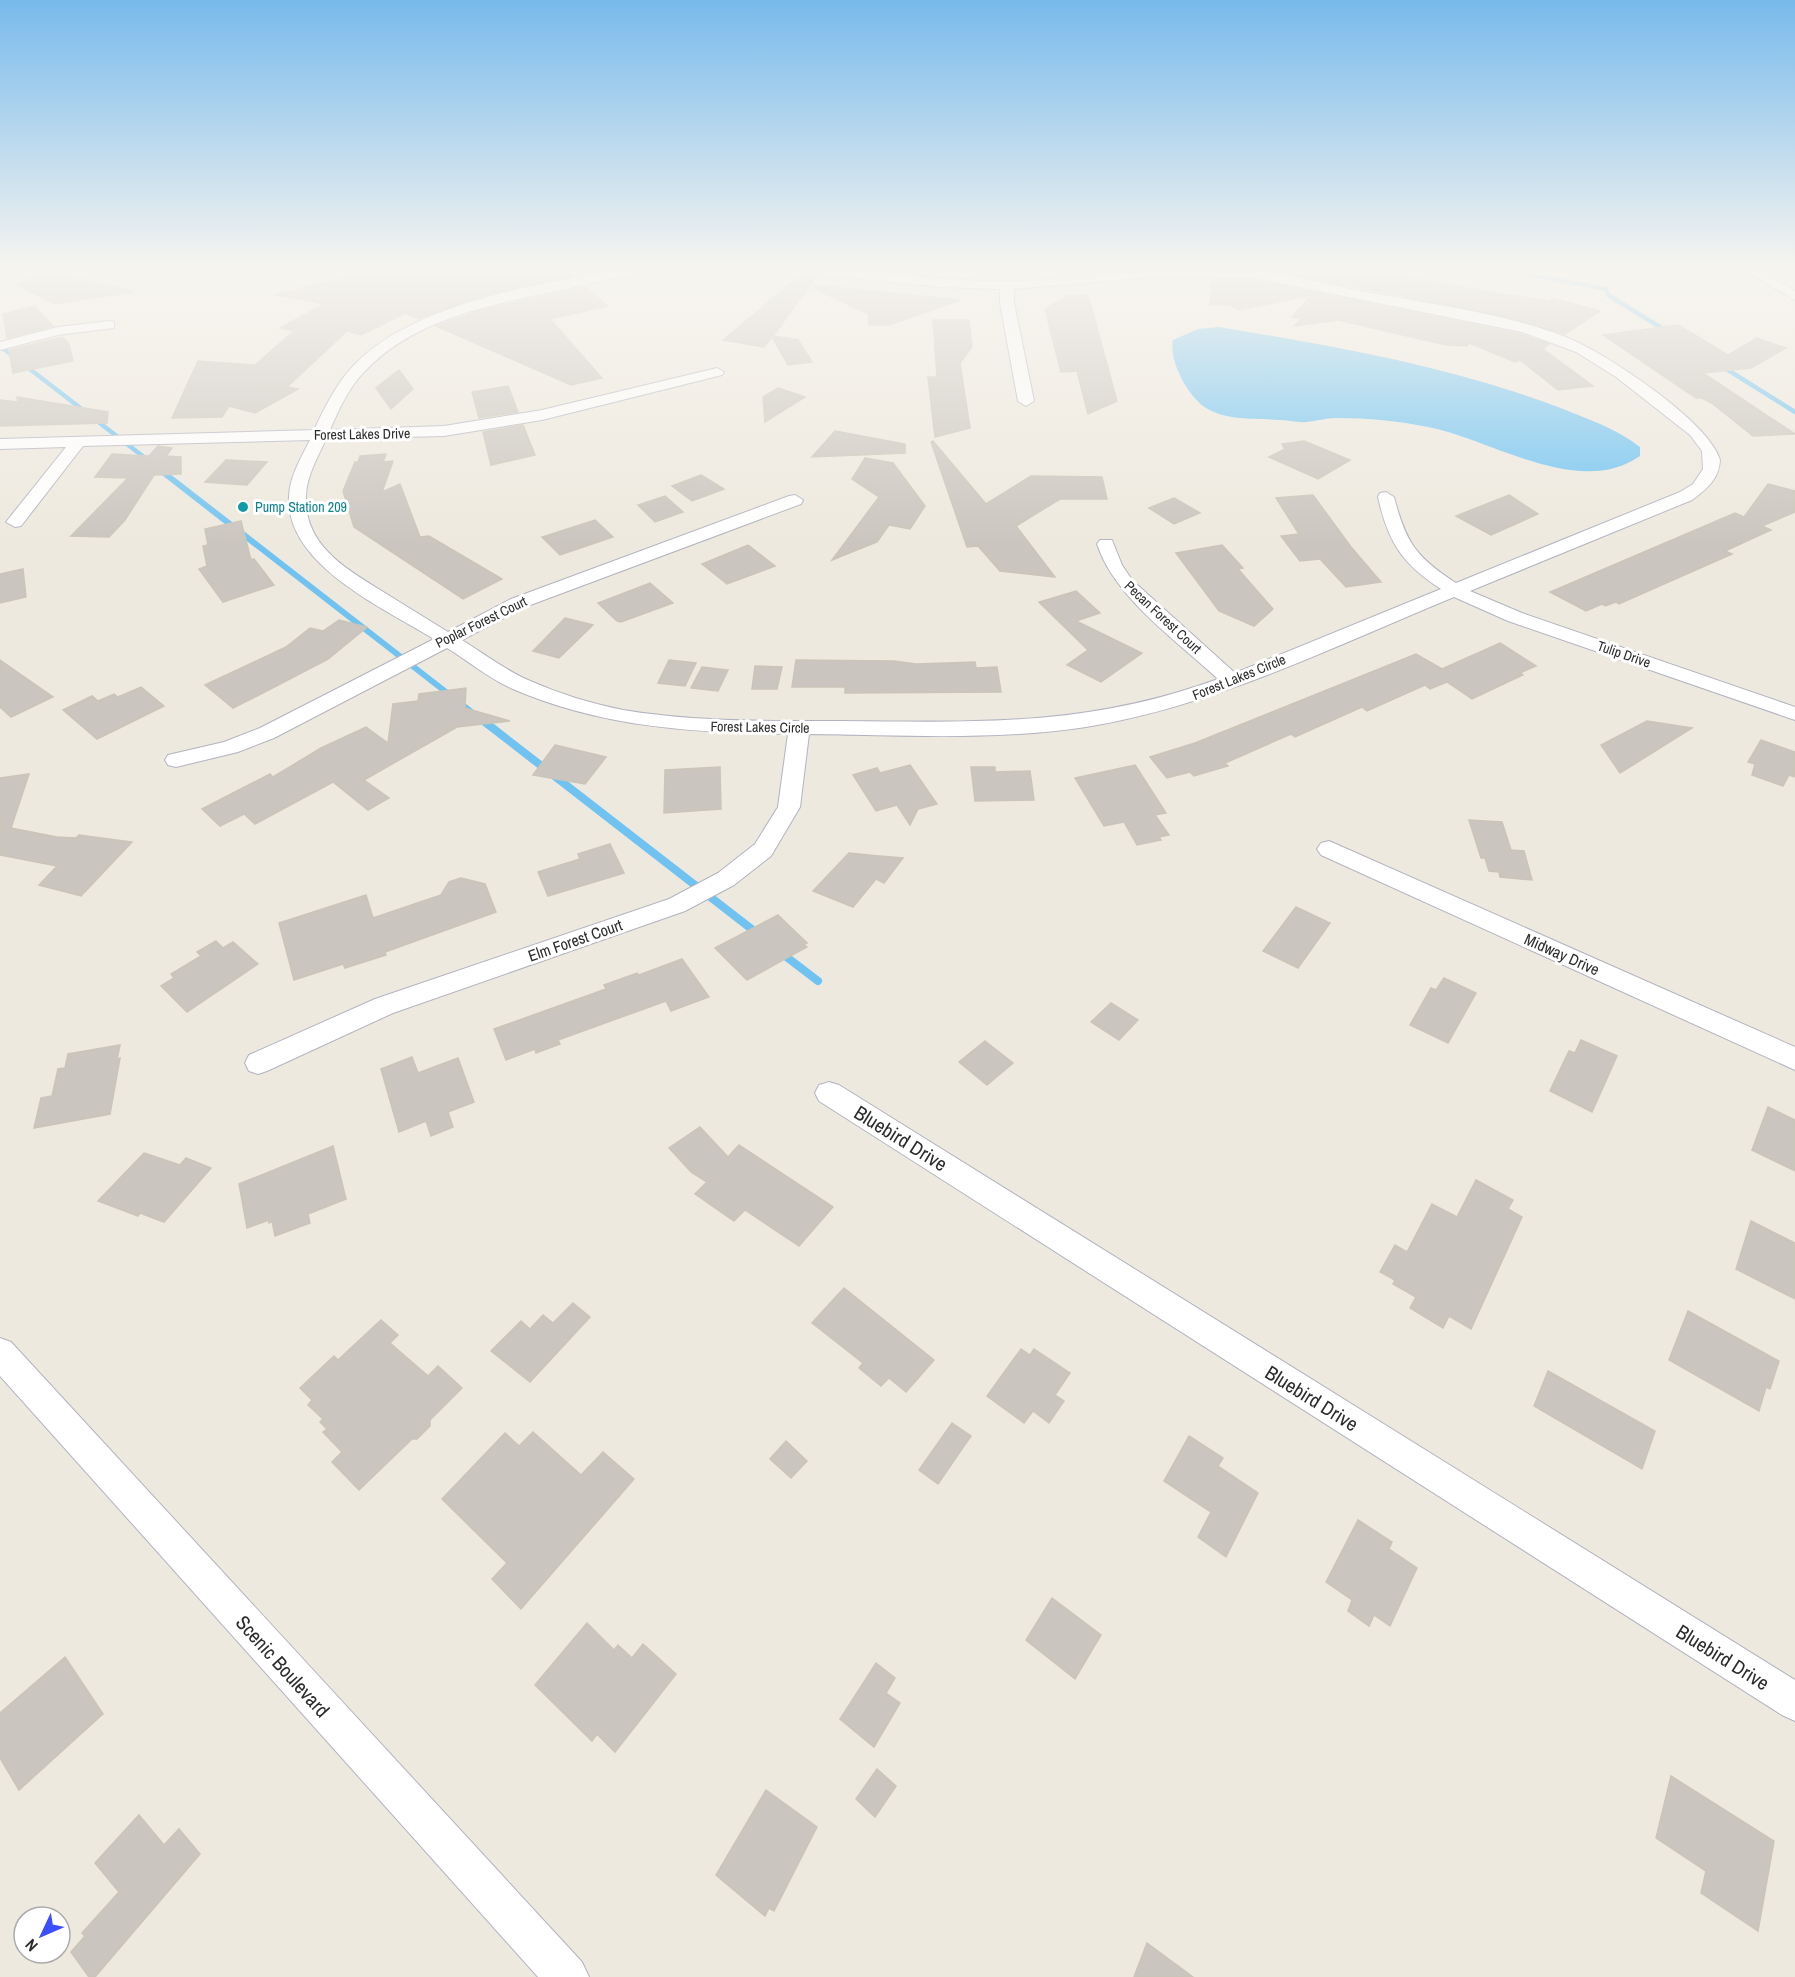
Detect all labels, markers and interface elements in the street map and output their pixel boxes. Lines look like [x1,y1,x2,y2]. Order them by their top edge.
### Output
street label: Forest Lakes Drive [314,424,410,444]
place label: Pump Station 209 [255,498,347,516]
marker: Pump Station 209 [236,500,250,514]
street label: Pecan Forest Court [1121,577,1205,657]
street label: Poplar Forest Court [432,592,530,652]
street label: Tulip Drive [1595,637,1653,671]
street label: Forest Lakes Circle [1190,650,1288,704]
street label: Forest Lakes Circle [710,717,810,737]
street label: Elm Forest Court [525,913,625,966]
street label: Midway Drive [1521,928,1603,980]
street label: Bluebird Drive [849,1099,953,1177]
street label: Bluebird Drive [1260,1359,1364,1437]
street label: Scenic Boulevard [230,1609,336,1723]
street label: Bluebird Drive [1671,1618,1775,1696]
north arrow [12,1905,72,1965]
text: N [20,1934,42,1956]

